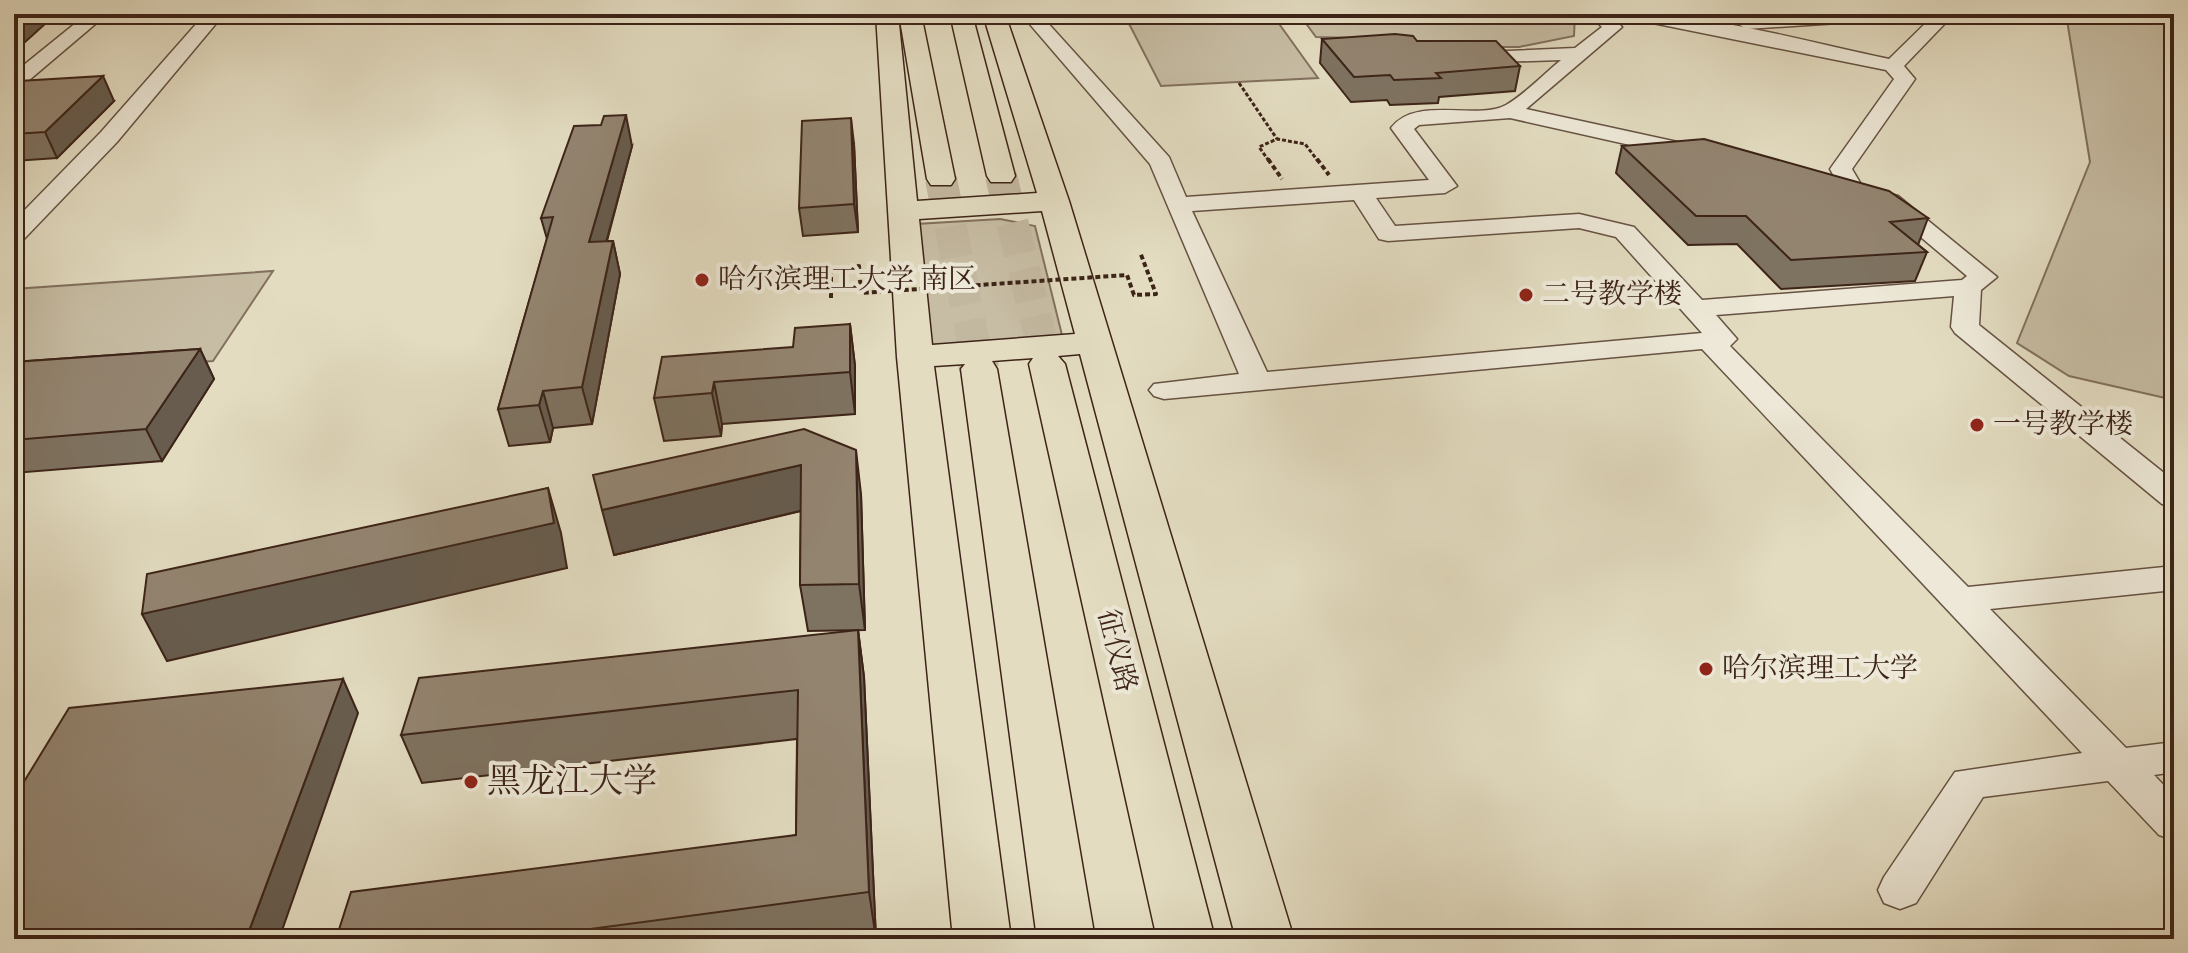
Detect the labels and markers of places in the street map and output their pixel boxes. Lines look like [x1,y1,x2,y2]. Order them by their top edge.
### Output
place label: 哈尔滨理工大学 南区 [718,263,976,298]
marker: 哈尔滨理工大学 南区 [693,271,711,289]
place label: 二号教学楼 [1542,278,1682,313]
marker: 二号教学楼 [1517,286,1535,304]
place label: 一号教学楼 [1993,408,2133,443]
marker: 一号教学楼 [1968,416,1986,434]
place label: 哈尔滨理工大学 [1722,652,1918,687]
marker: 哈尔滨理工大学 [1697,660,1715,678]
place label: 黑龙江大学 [487,761,657,804]
marker: 黑龙江大学 [462,773,480,791]

